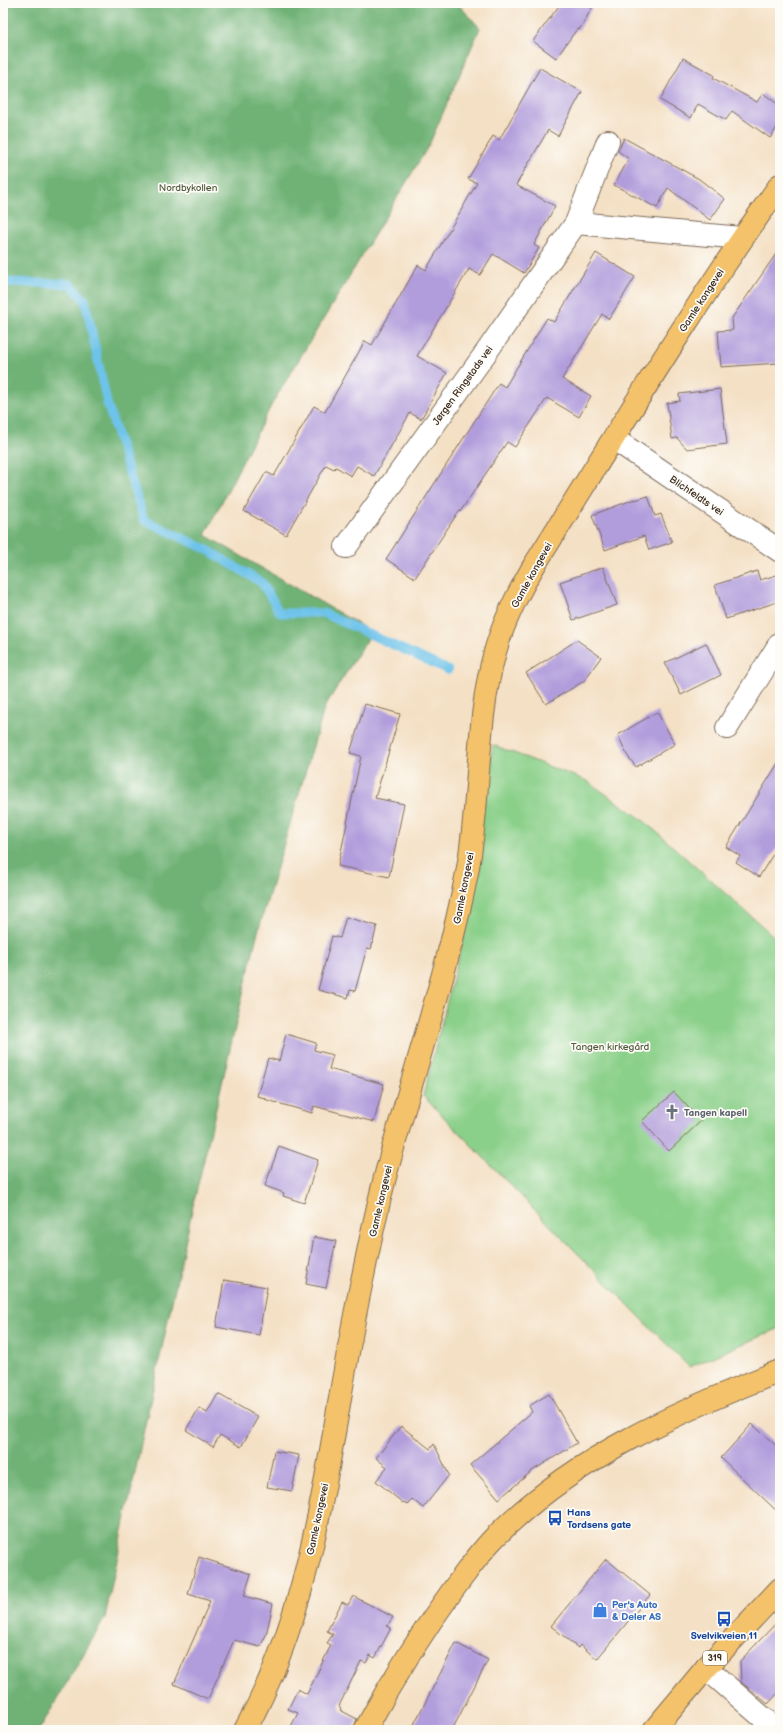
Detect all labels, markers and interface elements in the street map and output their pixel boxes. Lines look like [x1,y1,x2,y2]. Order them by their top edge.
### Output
park label: Nordbykollen [159,182,218,194]
street label: Gamle kongevei [677,267,727,334]
street label: Jørgen Ringstads vei [430,344,495,427]
street label: Blichfeldts vei [667,473,726,518]
street label: Gamle kongevei [509,541,555,610]
street label: Gamle kongevei [451,851,477,925]
park label: Tangen kirkegård [571,1041,649,1053]
church icon: Tangen kapell [663,1103,681,1121]
place label: Tangen kapell [684,1107,747,1119]
street label: Gamle kongevei [367,1164,395,1238]
street label: Gamle kongevei [305,1482,331,1556]
place label: Hans Tordsens gate [567,1507,631,1531]
bus stop icon: Hans Tordsens gate [546,1509,564,1527]
place label: Per's Auto & Deler AS [612,1599,661,1623]
shop icon: Per's Auto & Deler AS [591,1601,609,1619]
bus stop icon: Svelvikveien 11 [715,1610,733,1628]
place label: Svelvikveien 11 [691,1630,757,1642]
road number: 319 [703,1651,727,1665]

